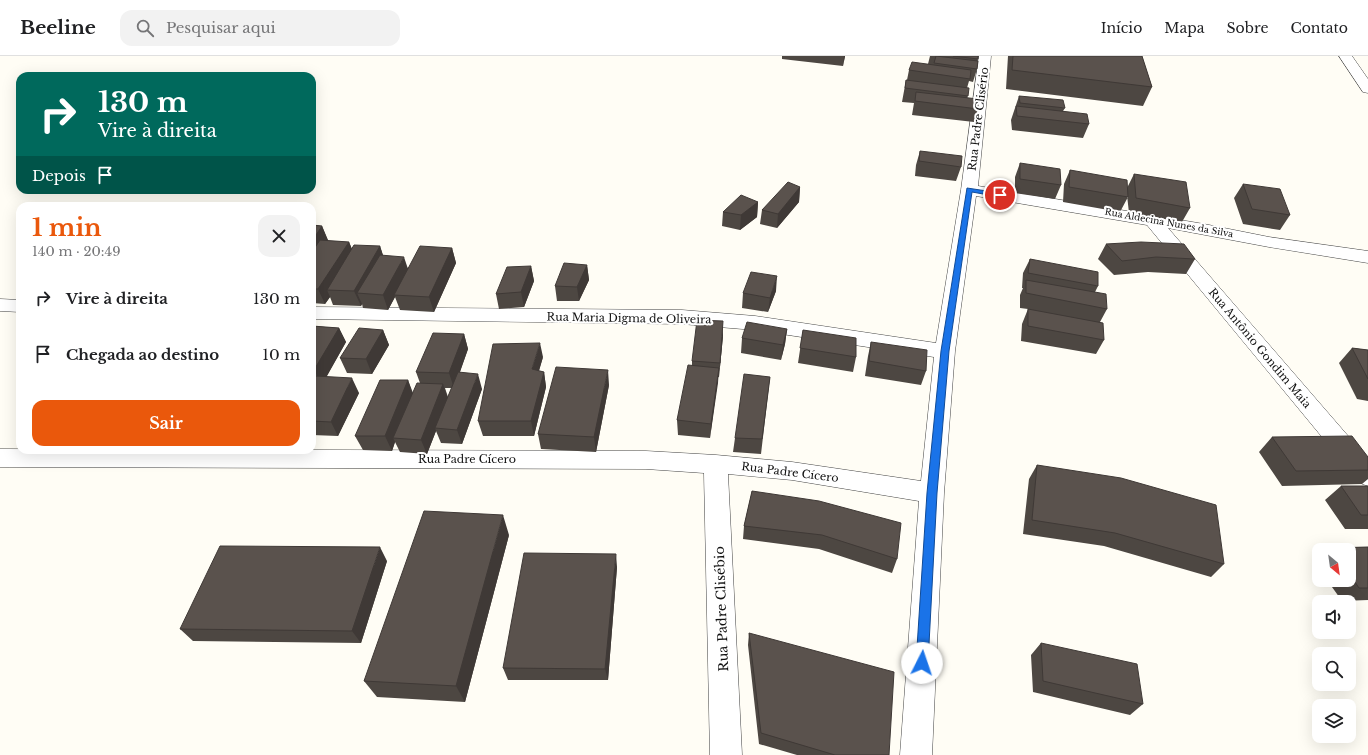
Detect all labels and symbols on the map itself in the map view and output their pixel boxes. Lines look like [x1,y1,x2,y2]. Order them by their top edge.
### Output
street label: Rua Padre Clisério [965,66,991,172]
pin [983,178,1017,212]
street label: Rua Aldecina Nunes da Silva [1104,206,1234,239]
street label: Rua Antônio Gondim Maia [1206,285,1315,412]
street label: Rua Maria Digma de Oliveira [547,310,712,326]
street label: Rua Padre Cícero [418,452,516,466]
street label: Rua Padre Cícero [741,459,839,485]
north arrow [1312,543,1356,587]
street label: Rua Padre Clisébio [711,546,732,672]
position arrow [901,642,943,684]

